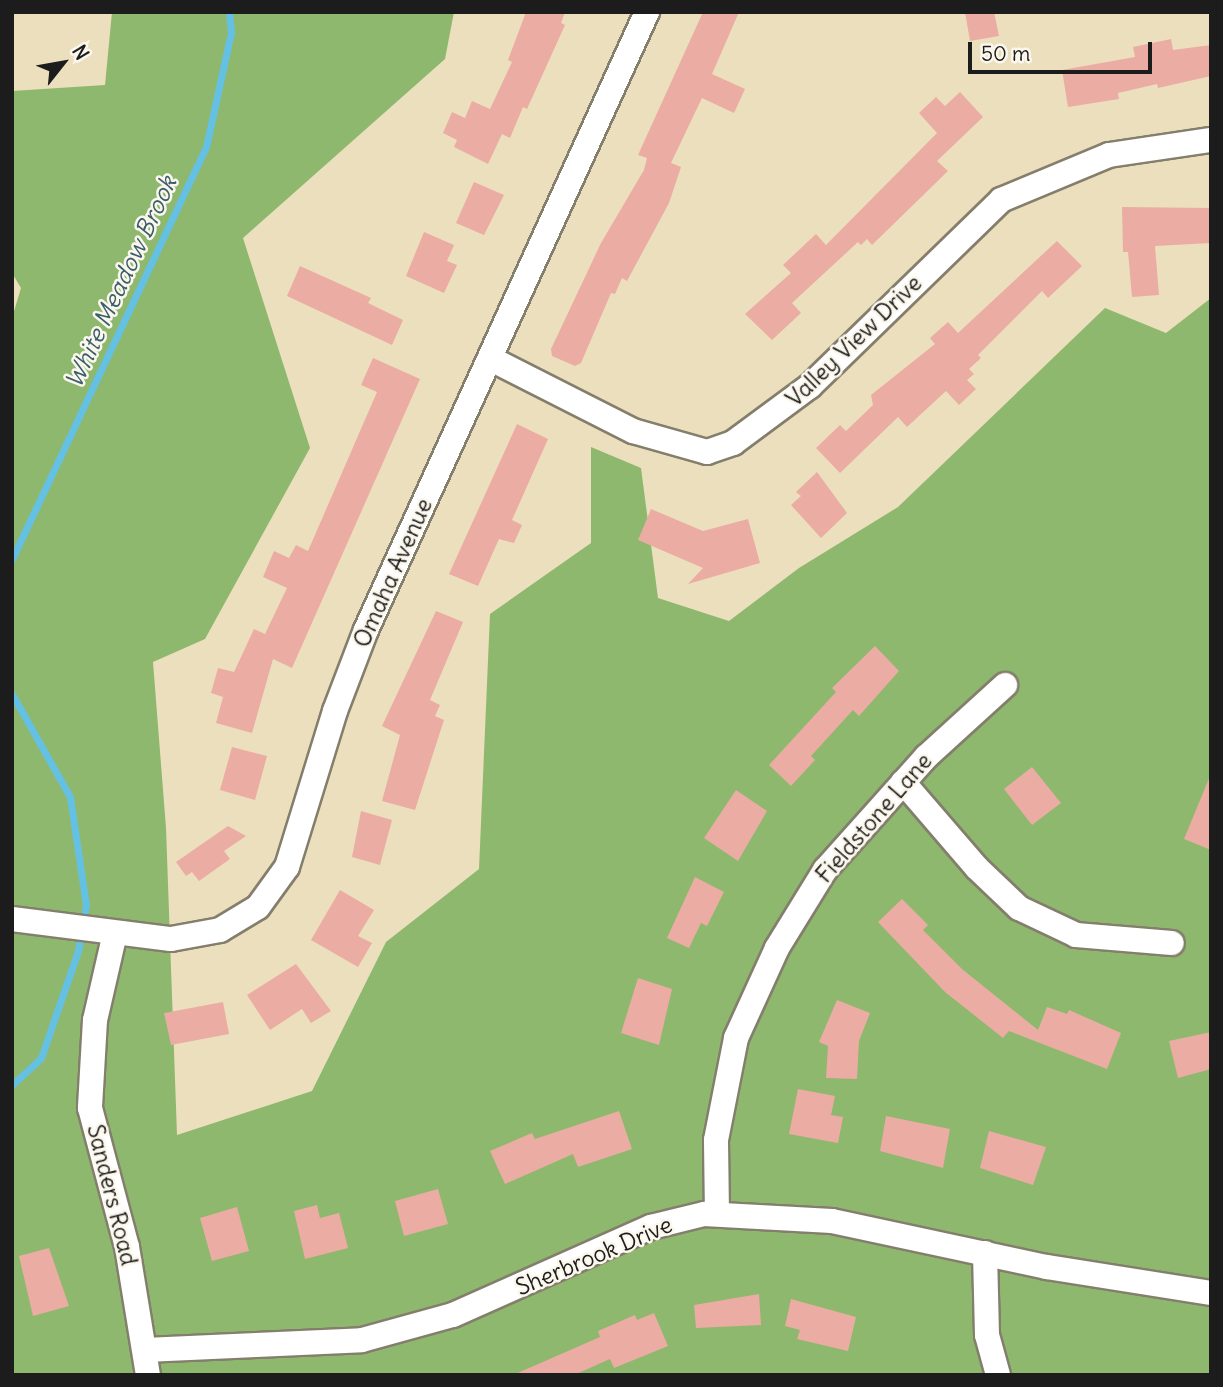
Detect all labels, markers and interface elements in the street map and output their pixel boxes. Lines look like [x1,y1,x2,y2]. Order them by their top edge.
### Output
north arrow [28,28,98,98]
scale bar [971,28,1155,72]
text: N [67,40,95,64]
text: 50 m [981,40,1030,67]
water label: White Meadow Brook [59,172,183,392]
street label: Valley View Drive [781,269,927,413]
street label: Omaha Avenue [348,494,438,652]
street label: Fieldstone Lane [810,748,938,888]
street label: Sanders Road [81,1122,143,1268]
street label: Sherbrook Drive [512,1211,676,1301]

